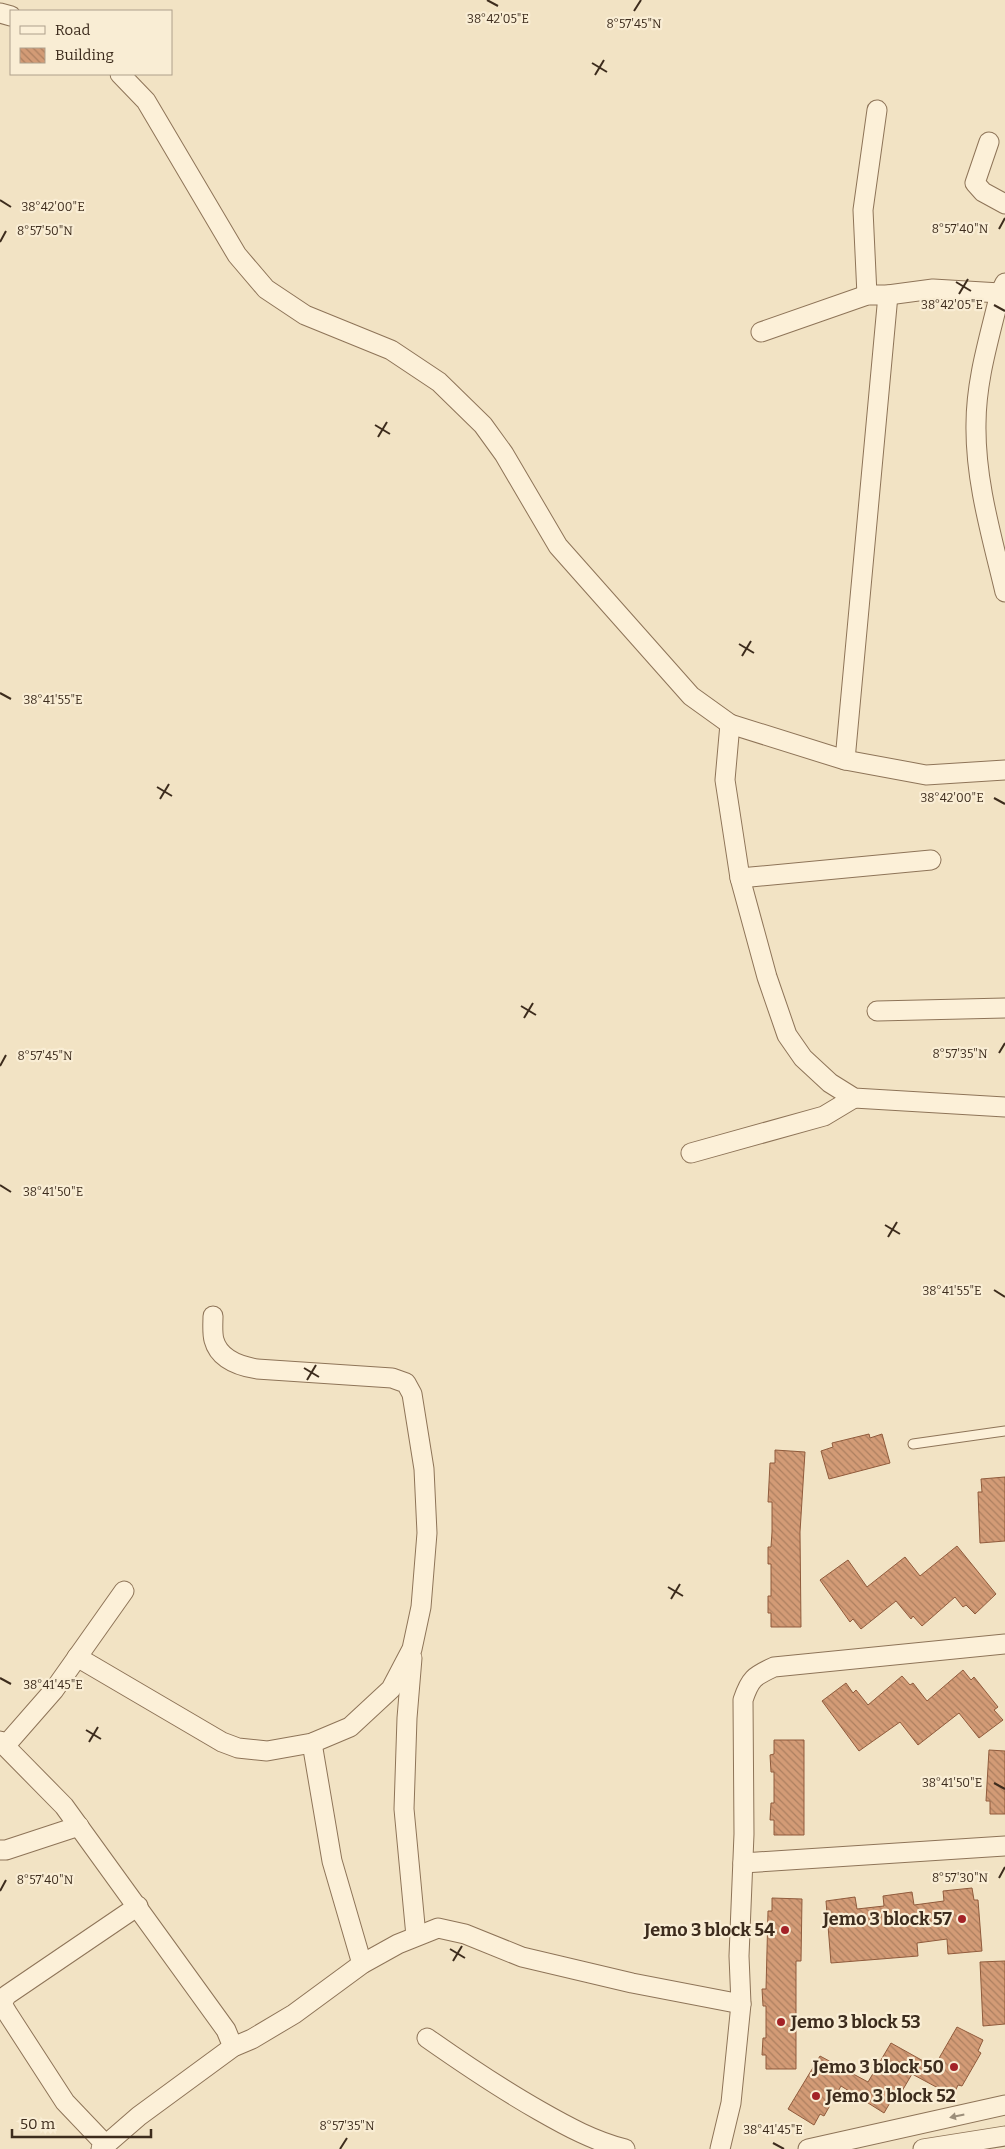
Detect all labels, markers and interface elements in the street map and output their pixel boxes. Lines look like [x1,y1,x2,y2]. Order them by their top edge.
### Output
legend [10,10,172,75]
text: 38°42'05"E [467,12,529,26]
text: 8°57'45"N [606,17,662,31]
text: Road [55,21,90,39]
text: Building [55,46,114,64]
text: 38°42'00"E [21,200,85,214]
text: 8°57'40"N [932,222,989,236]
text: 8°57'50"N [17,224,73,238]
text: 38°42'05"E [921,298,983,312]
text: 38°41'55"E [24,693,82,707]
text: 38°42'00"E [920,791,984,805]
text: 8°57'35"N [933,1047,988,1061]
text: 8°57'45"N [17,1049,73,1063]
text: 38°41'50"E [23,1185,83,1199]
text: 38°41'55"E [923,1284,981,1298]
text: 38°41'45"E [23,1678,83,1692]
text: 38°41'50"E [922,1776,982,1790]
text: 8°57'30"N [932,1871,989,1885]
text: 8°57'40"N [17,1873,74,1887]
place label: Jemo 3 block 57 [822,1908,952,1930]
marker: Jemo 3 block 57 [956,1913,968,1925]
place label: Jemo 3 block 54 [643,1919,775,1941]
marker: Jemo 3 block 54 [779,1924,791,1936]
place label: Jemo 3 block 53 [790,2011,921,2033]
marker: Jemo 3 block 53 [775,2016,787,2028]
place label: Jemo 3 block 50 [812,2056,944,2078]
marker: Jemo 3 block 50 [948,2061,960,2073]
place label: Jemo 3 block 52 [825,2085,956,2107]
marker: Jemo 3 block 52 [810,2090,822,2102]
scale bar [12,2106,151,2138]
one-way arrow [950,2112,965,2120]
text: 50 m [20,2115,56,2133]
text: 8°57'35"N [320,2119,375,2133]
text: 38°41'45"E [743,2123,803,2137]

